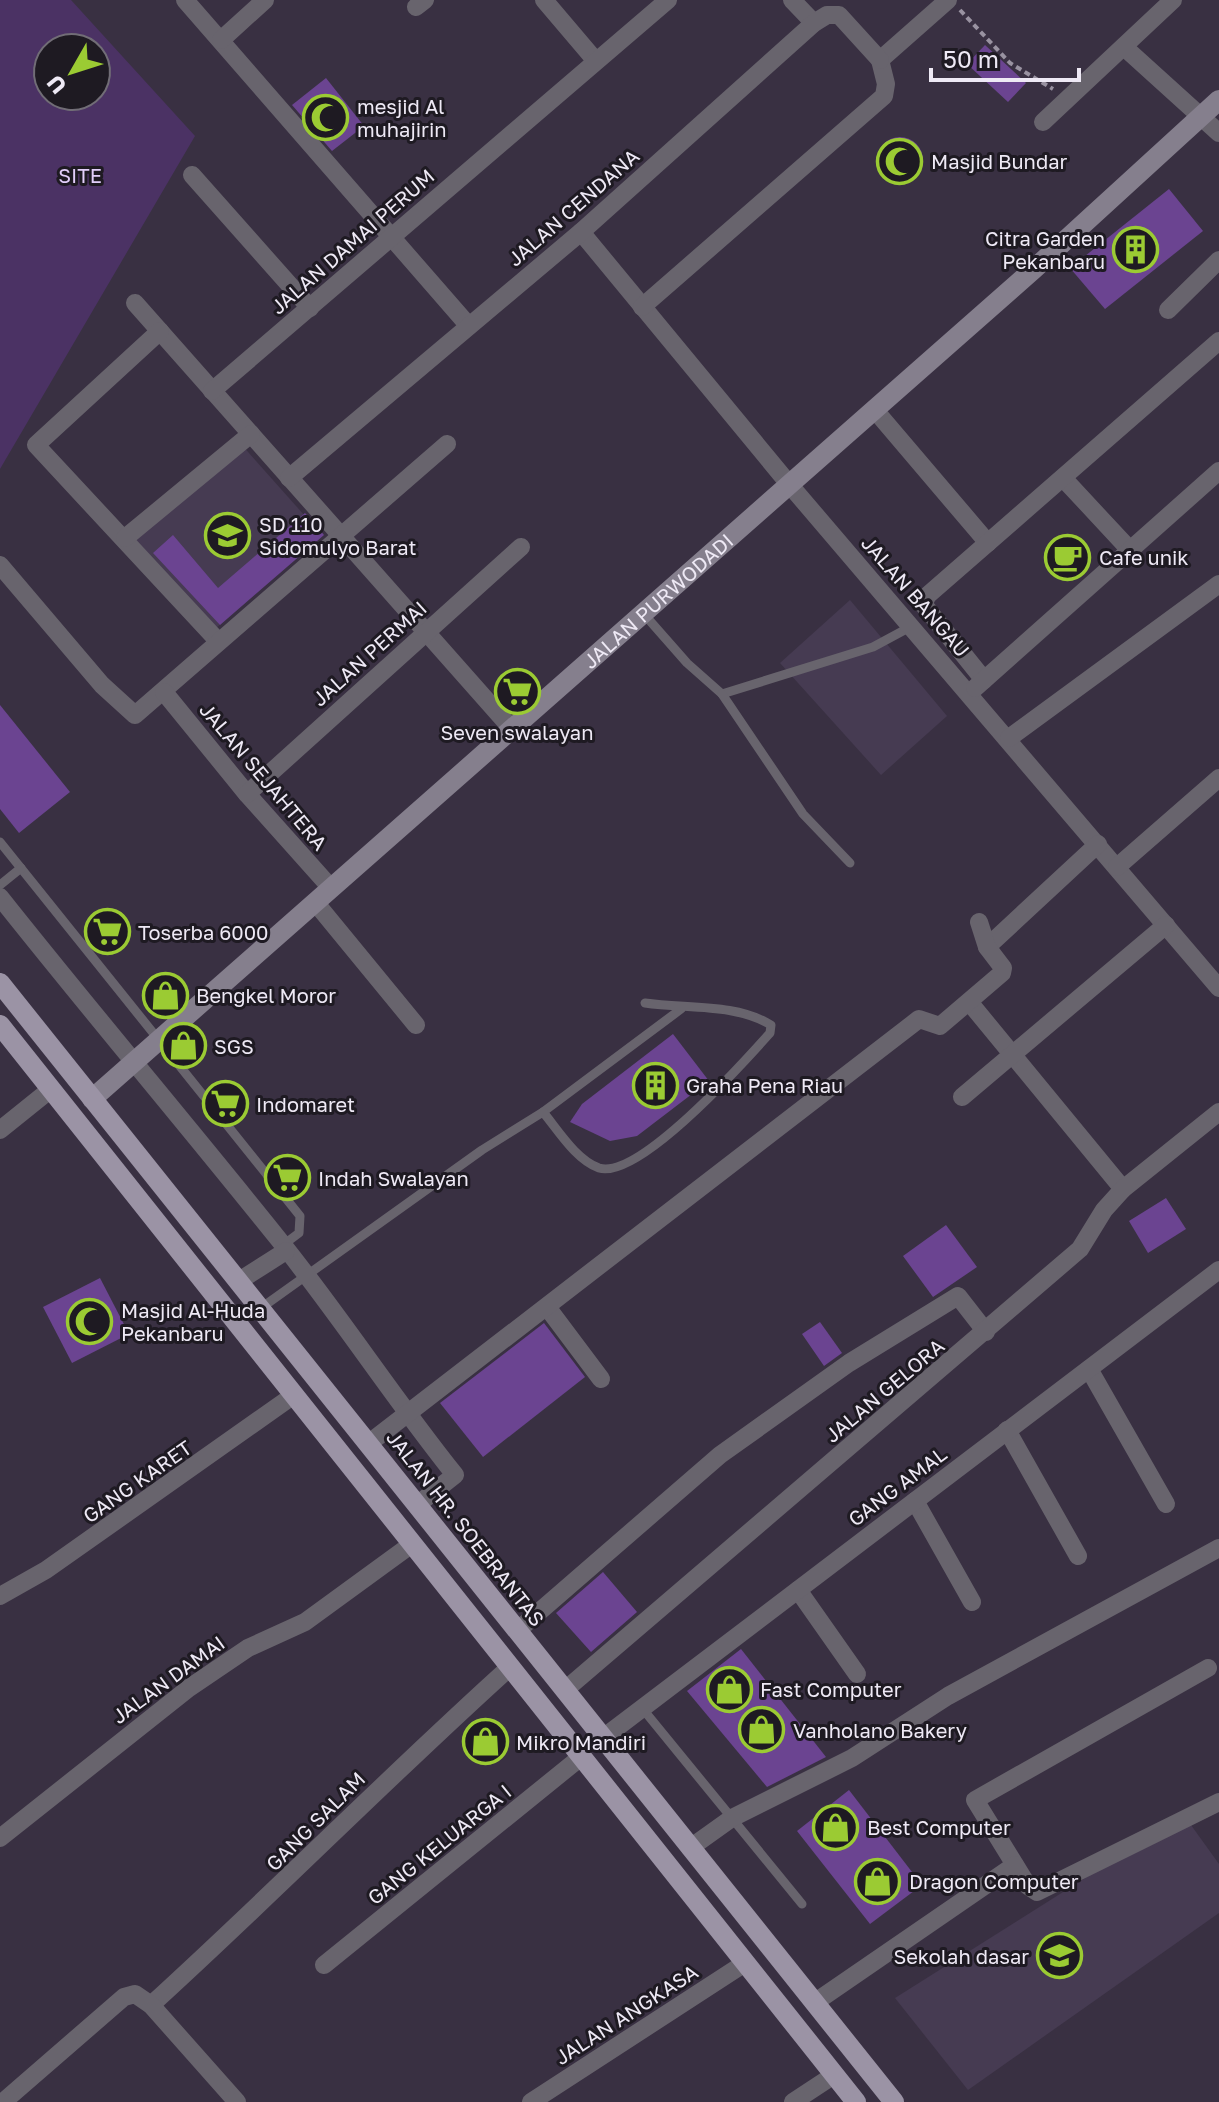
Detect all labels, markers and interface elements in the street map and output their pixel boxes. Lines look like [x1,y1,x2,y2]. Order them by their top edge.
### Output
north arrow [32,32,112,112]
scale bar [931,32,1079,82]
text: 50 m [943,44,999,73]
text: U [41,70,72,100]
mosque icon: mesjid Al muhajirin [302,93,350,141]
place label: mesjid Al muhajirin [357,94,447,141]
mosque icon: Masjid Bundar [876,137,924,185]
street label: JALAN CENDANA [502,143,644,271]
place label: Masjid Bundar [931,149,1068,173]
park label: SITE [58,163,102,187]
street label: JALAN DAMAI PERUM [265,163,439,319]
place label: Citra Garden Pekanbaru [985,226,1105,273]
building icon: Citra Garden Pekanbaru [1112,226,1160,274]
school or university icon: SD 110 Sidomulyo Barat [204,512,252,560]
place label: SD 110 Sidomulyo Barat [259,512,416,559]
street label: JALAN PURWODADI [578,528,738,673]
street label: JALAN BANGAU [857,531,975,661]
cafe icon: Cafe unik [1044,533,1092,581]
place label: Cafe unik [1099,545,1189,569]
street label: JALAN PERMAI [307,595,431,711]
supermarket icon: Seven swalayan [493,668,541,716]
street label: JALAN SEJAHTERA [195,697,333,855]
place label: Seven swalayan [441,720,593,744]
supermarket icon: Toserba 6000 [83,908,131,956]
place label: Toserba 6000 [138,920,269,944]
shop icon: Bengkel Moror [141,971,189,1019]
place label: Bengkel Moror [196,983,336,1007]
shop icon: SGS [159,1022,207,1070]
place label: SGS [214,1034,254,1058]
building icon: Graha Pena Riau [631,1061,679,1109]
place label: Graha Pena Riau [686,1073,843,1097]
supermarket icon: Indomaret [201,1080,249,1128]
place label: Indomaret [256,1092,355,1116]
supermarket icon: Indah Swalayan [263,1154,311,1202]
place label: Indah Swalayan [318,1166,469,1190]
mosque icon: Masjid Al-Huda Pekanbaru [66,1297,114,1345]
place label: Masjid Al-Huda Pekanbaru [121,1298,265,1345]
street label: JALAN GELORA [820,1333,948,1447]
street label: JALAN HR. SOEBRANTAS [382,1425,550,1631]
street label: GANG KARET [78,1435,196,1527]
street label: GANG AMAL [843,1441,951,1531]
street label: JALAN DAMAI [107,1630,229,1728]
shop icon: Fast Computer [705,1665,753,1713]
place label: Fast Computer [760,1677,902,1701]
shop icon: Vanholano Bakery [738,1706,786,1754]
shop icon: Mikro Mandiri [461,1718,509,1766]
place label: Vanholano Bakery [793,1718,967,1742]
place label: Mikro Mandiri [516,1730,646,1754]
street label: GANG SALAM [261,1767,369,1875]
street label: GANG KELUARGA I [362,1779,516,1909]
shop icon: Best Computer [812,1803,860,1851]
place label: Best Computer [867,1815,1011,1839]
shop icon: Dragon Computer [854,1857,902,1905]
place label: Dragon Computer [909,1869,1079,1893]
school or university icon: Sekolah dasar [1036,1932,1084,1980]
place label: Sekolah dasar [893,1944,1029,1968]
street label: JALAN ANGKASA [550,1959,702,2069]

